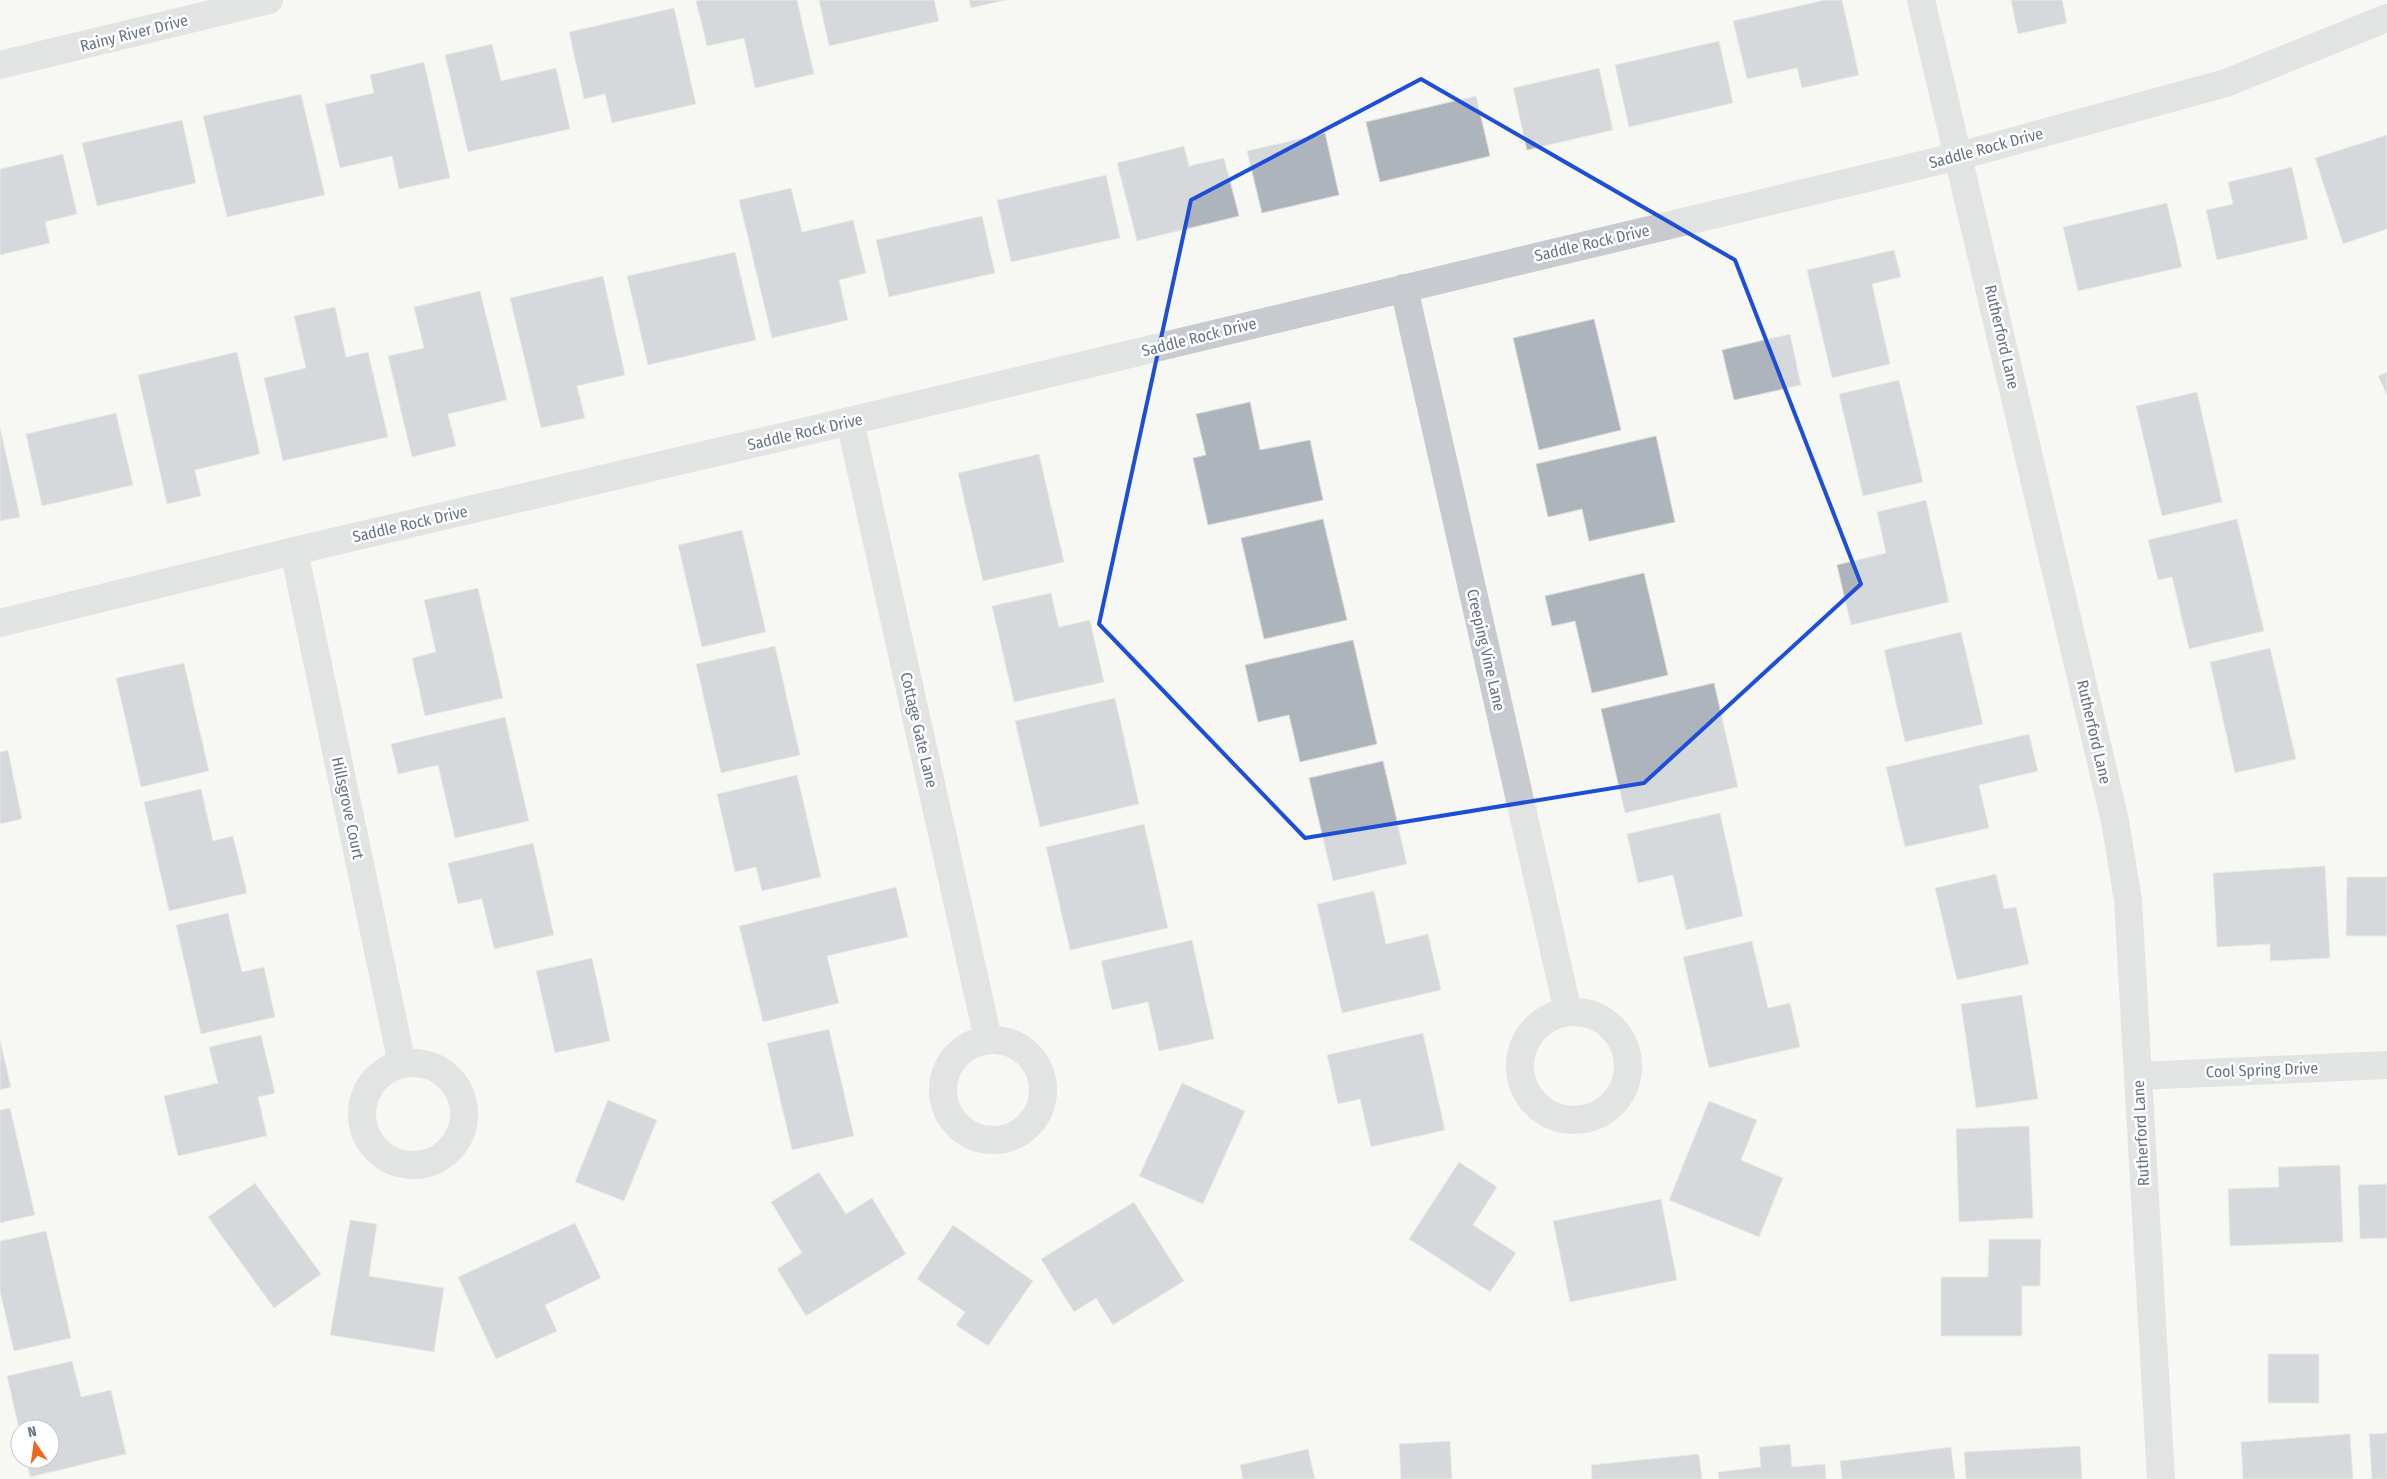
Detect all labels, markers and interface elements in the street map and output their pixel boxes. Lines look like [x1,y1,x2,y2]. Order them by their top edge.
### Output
street label: Rainy River Drive [78,10,190,56]
street label: Saddle Rock Drive [1927,124,2045,172]
street label: Saddle Rock Drive [1533,220,1652,265]
street label: Rutherford Lane [1981,283,2023,391]
street label: Saddle Rock Drive [1140,314,1258,360]
street label: Saddle Rock Drive [746,409,865,454]
street label: Saddle Rock Drive [351,501,470,546]
street label: Creeping Vine Lane [1463,587,1509,713]
street label: Cottage Gate Lane [896,670,942,790]
street label: Rutherford Lane [2073,678,2115,786]
street label: Hillsgrove Court [328,755,368,862]
street label: Cool Spring Drive [2206,1059,2319,1081]
street label: Rutherford Lane [2129,1079,2153,1186]
north arrow [10,1419,60,1469]
text: N [26,1423,38,1441]

